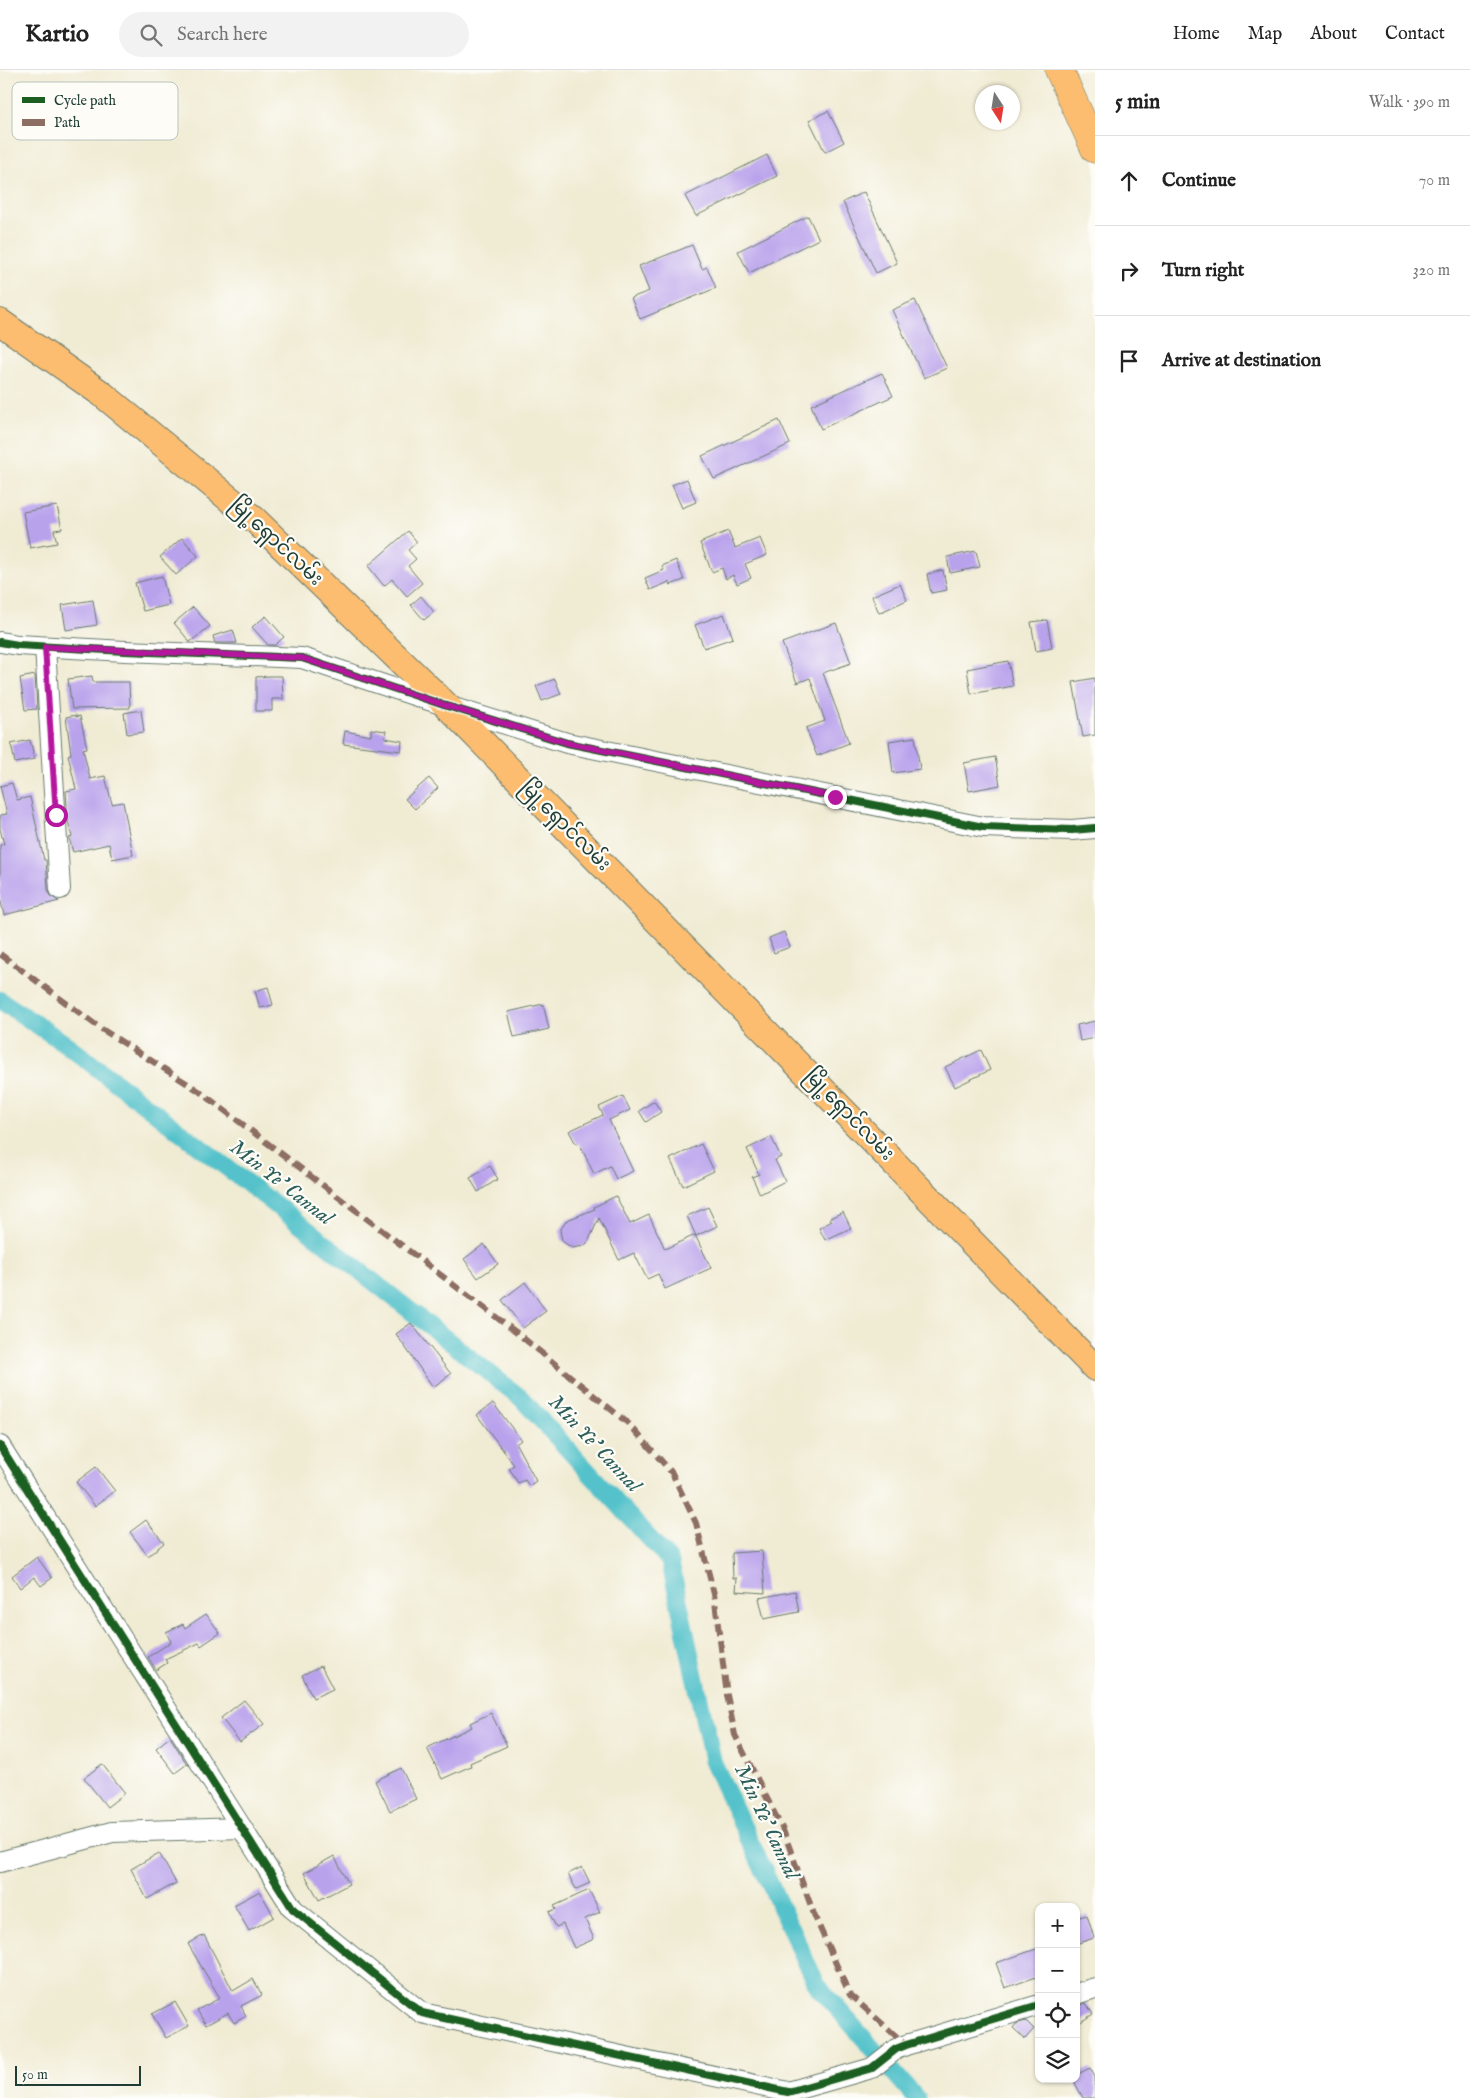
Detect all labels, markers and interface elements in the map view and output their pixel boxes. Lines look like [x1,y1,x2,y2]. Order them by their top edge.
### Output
search box [119,12,469,57]
text: Kartio [25,19,89,50]
icon: search [137,21,165,49]
text: Search here [177,23,268,47]
text: Home [1173,23,1220,46]
text: Map [1248,23,1282,46]
text: About [1310,23,1357,46]
text: Contact [1385,23,1445,46]
legend [12,82,178,140]
north arrow [975,85,1020,130]
text: 5 min [1115,89,1160,116]
text: Cycle path [54,92,116,110]
text: Walk · 390 m [1369,93,1450,113]
text: Path [54,114,81,132]
icon: ahead [1115,167,1143,195]
text: Continue [1162,169,1236,193]
text: 70 m [1419,171,1450,191]
icon: right [1115,257,1143,285]
text: Turn right [1162,259,1244,283]
text: 320 m [1413,261,1450,281]
icon: arrive [1115,347,1143,375]
text: Arrive at destination [1162,349,1321,373]
street label: မြို့ရှောင်လမ်း [222,490,330,594]
street label: မြို့ရှောင်လမ်း [512,773,618,879]
route end [824,786,847,809]
route start [45,804,68,827]
street label: မြို့ရှောင်လမ်း [797,1062,901,1168]
water label: Min Ye' Cannal [224,1134,340,1233]
water label: Min Ye' Cannal [542,1389,648,1500]
water label: Min Ye' Cannal [728,1760,805,1886]
map controls [1035,1903,1080,2083]
button: + [1035,1903,1080,1948]
button: − [1035,1948,1080,1993]
button: locate [1035,1993,1080,2038]
button: layers [1035,2038,1080,2083]
scale bar [15,2063,141,2086]
text: 50 m [22,2066,48,2084]

